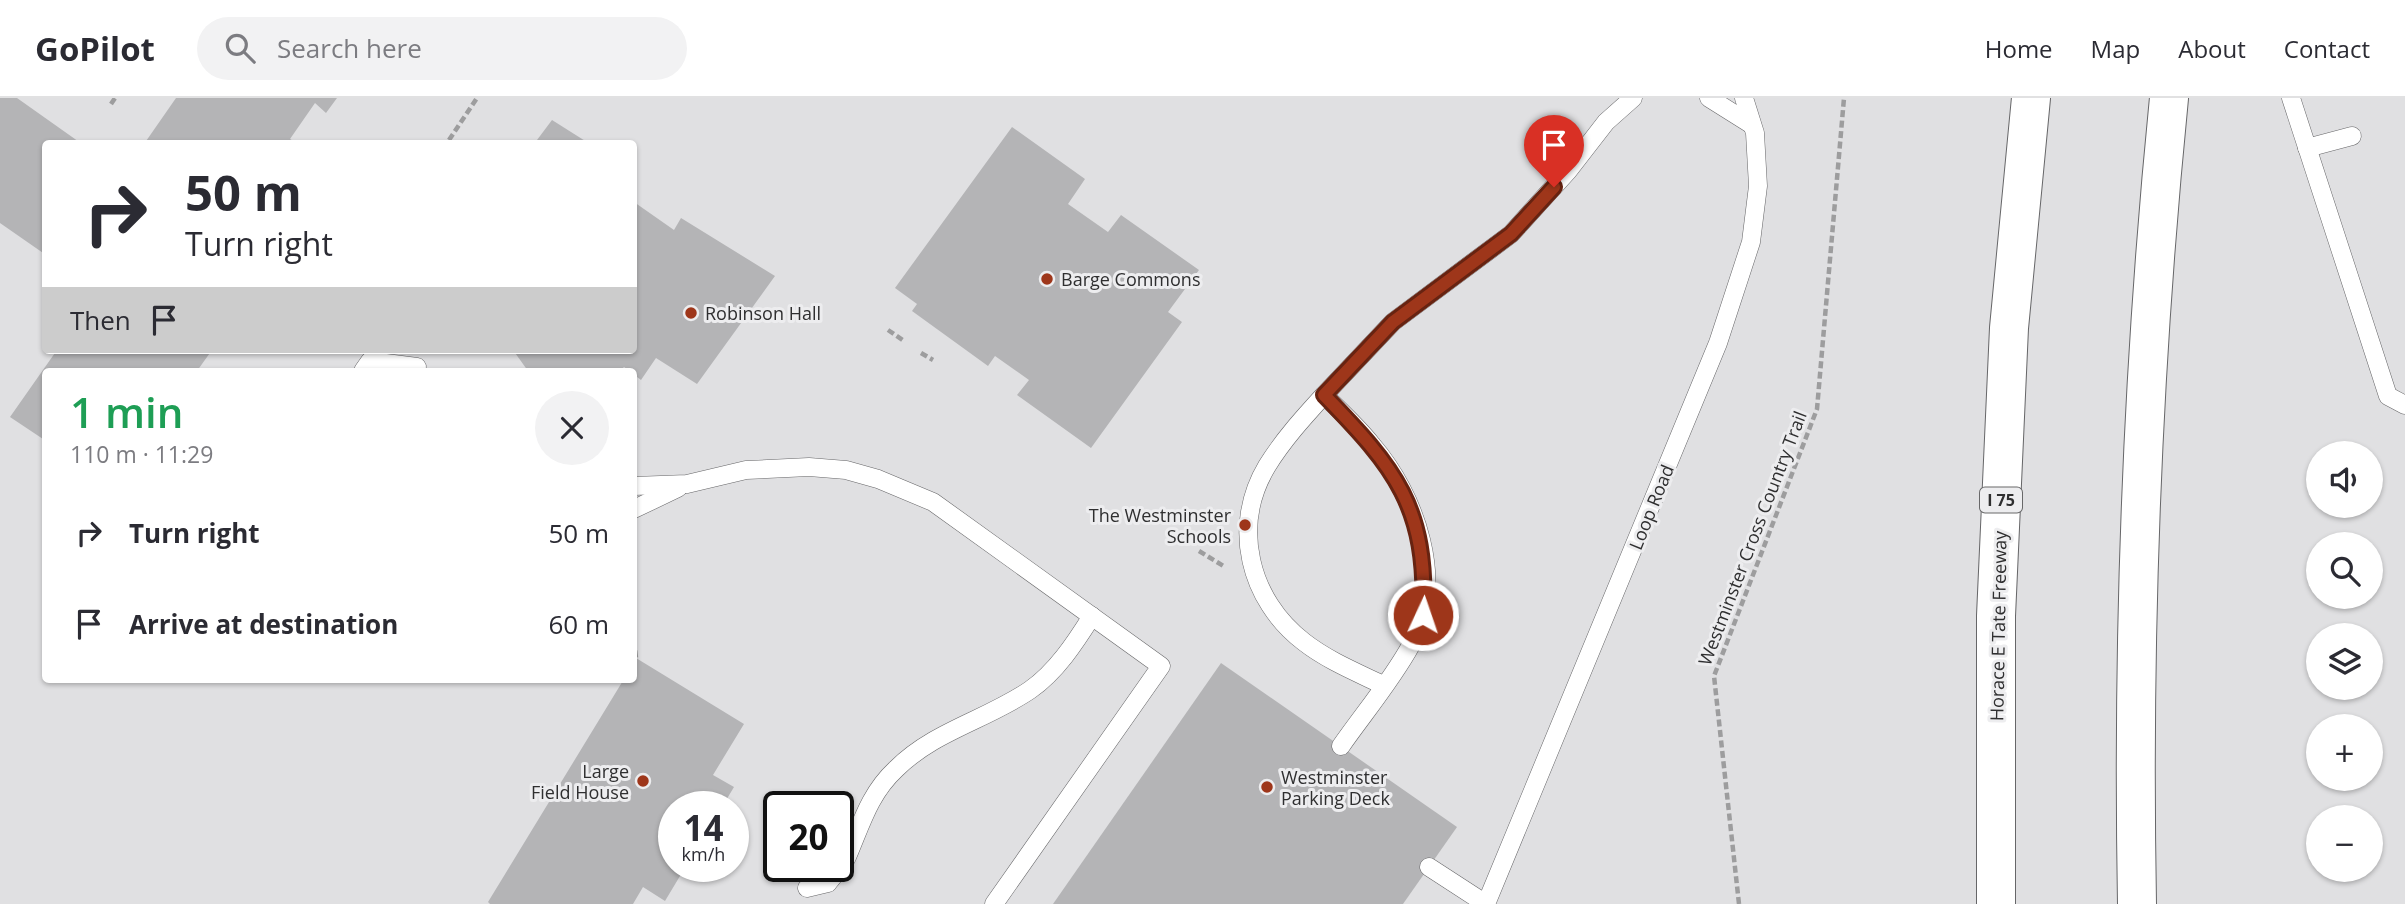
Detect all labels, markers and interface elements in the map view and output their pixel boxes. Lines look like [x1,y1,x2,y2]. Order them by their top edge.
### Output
search box [197,17,687,80]
text: GoPilot [35,26,155,71]
icon: search [221,29,259,67]
text: Search here [277,30,422,66]
text: Home [1985,32,2053,65]
text: Map [2091,32,2140,65]
text: About [2178,32,2246,65]
text: Contact [2284,32,2370,65]
pin [1524,115,1584,187]
icon: arrive [1535,126,1573,164]
text: 50 m [185,159,302,225]
icon: right [70,168,161,259]
text: Turn right [185,222,333,265]
place label: Barge Commons [1061,267,1200,291]
marker: Barge Commons [1039,271,1055,287]
icon: arrive [145,301,183,339]
place label: Robinson Hall [705,301,821,325]
text: Then [70,302,131,338]
marker: Robinson Hall [683,305,699,321]
text: 1 min [70,383,183,440]
button: close [535,391,609,465]
street label: Westminster Cross Country Trail [1692,407,1812,669]
text: 110 m · 11:29 [70,438,213,470]
map controls [2306,441,2383,882]
button: sound [2306,441,2383,518]
street label: Loop Road [1623,461,1679,553]
road number: I 75 [1980,488,2022,512]
place label: The Westminster Schools [1089,503,1232,548]
icon: right [70,514,108,552]
text: Turn right [129,515,260,551]
text: 50 m [548,515,609,551]
marker: The Westminster Schools [1237,517,1253,533]
street label: Horace E Tate Freeway [1984,530,2012,721]
button: search [2306,532,2383,609]
position arrow [1386,578,1460,652]
icon: arrive [70,605,108,643]
text: Arrive at destination [129,606,398,642]
text: 60 m [548,606,609,642]
button: layers [2306,623,2383,700]
button: + [2306,714,2383,791]
place label: Large Field House [531,759,629,804]
place label: Westminster Parking Deck [1281,765,1390,810]
marker: Large Field House [635,773,651,789]
marker: Westminster Parking Deck [1259,779,1275,795]
speed limit sign: 20 [763,791,854,882]
text: 14 [683,804,724,851]
button: − [2306,805,2383,882]
text: km/h [682,842,725,866]

